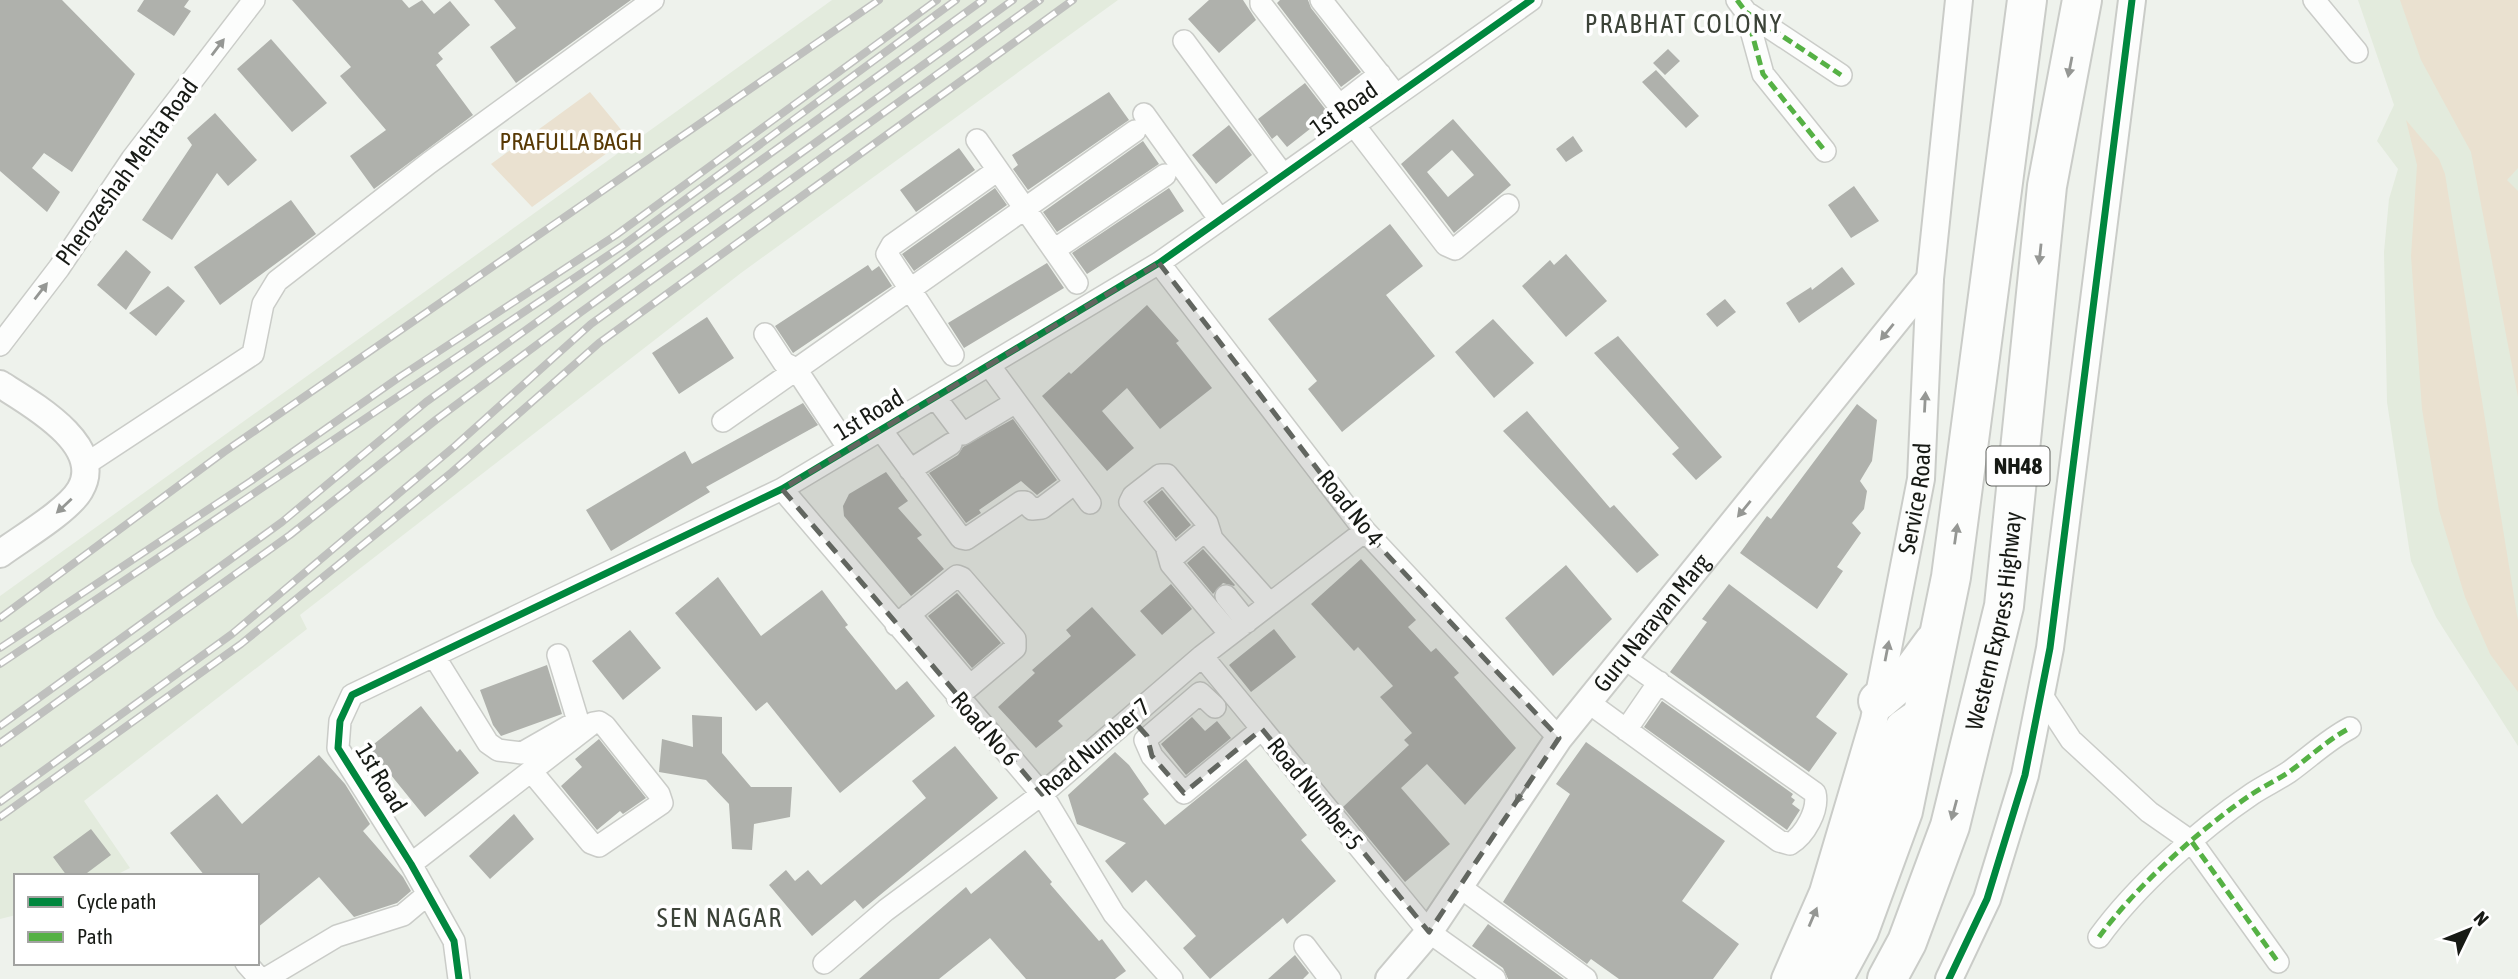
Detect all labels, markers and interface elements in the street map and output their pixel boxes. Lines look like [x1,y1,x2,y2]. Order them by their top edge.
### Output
district label: PRABHAT COLONY [1585,9,1783,39]
one-way arrow [210,38,224,56]
one-way arrow [2064,56,2075,78]
street label: Pherozeshah Mehta Road [50,73,203,270]
street label: 1st Road [1305,76,1382,141]
park label: PRAFULLA BAGH [500,128,642,155]
one-way arrow [2035,243,2046,265]
one-way arrow [34,282,49,300]
one-way arrow [1880,323,1895,341]
street label: 1st Road [829,383,908,446]
one-way arrow [1919,391,1930,413]
street label: Service Road [1893,442,1936,556]
road number: NH48 [1986,446,2050,486]
street label: Road No 4 [1312,465,1389,551]
one-way arrow [55,498,72,513]
one-way arrow [1737,500,1752,518]
street label: Western Express Highway [1960,510,2027,733]
one-way arrow [1951,523,1962,545]
street label: Guru Narayan Marg [1588,548,1716,697]
one-way arrow [1882,640,1893,662]
street label: Road No 6 [946,686,1025,771]
street label: Road Number 7 [1034,693,1155,801]
street label: Road Number 5 [1262,732,1369,855]
street label: 1st Road [350,738,413,817]
one-way arrow [1514,786,1528,804]
one-way arrow [1948,799,1959,821]
legend [14,874,259,965]
text: Cycle path [77,889,156,913]
north arrow [2434,895,2504,965]
district label: SEN NAGAR [657,903,783,933]
one-way arrow [1807,906,1818,927]
text: N [2470,907,2493,930]
text: Path [77,924,113,948]

